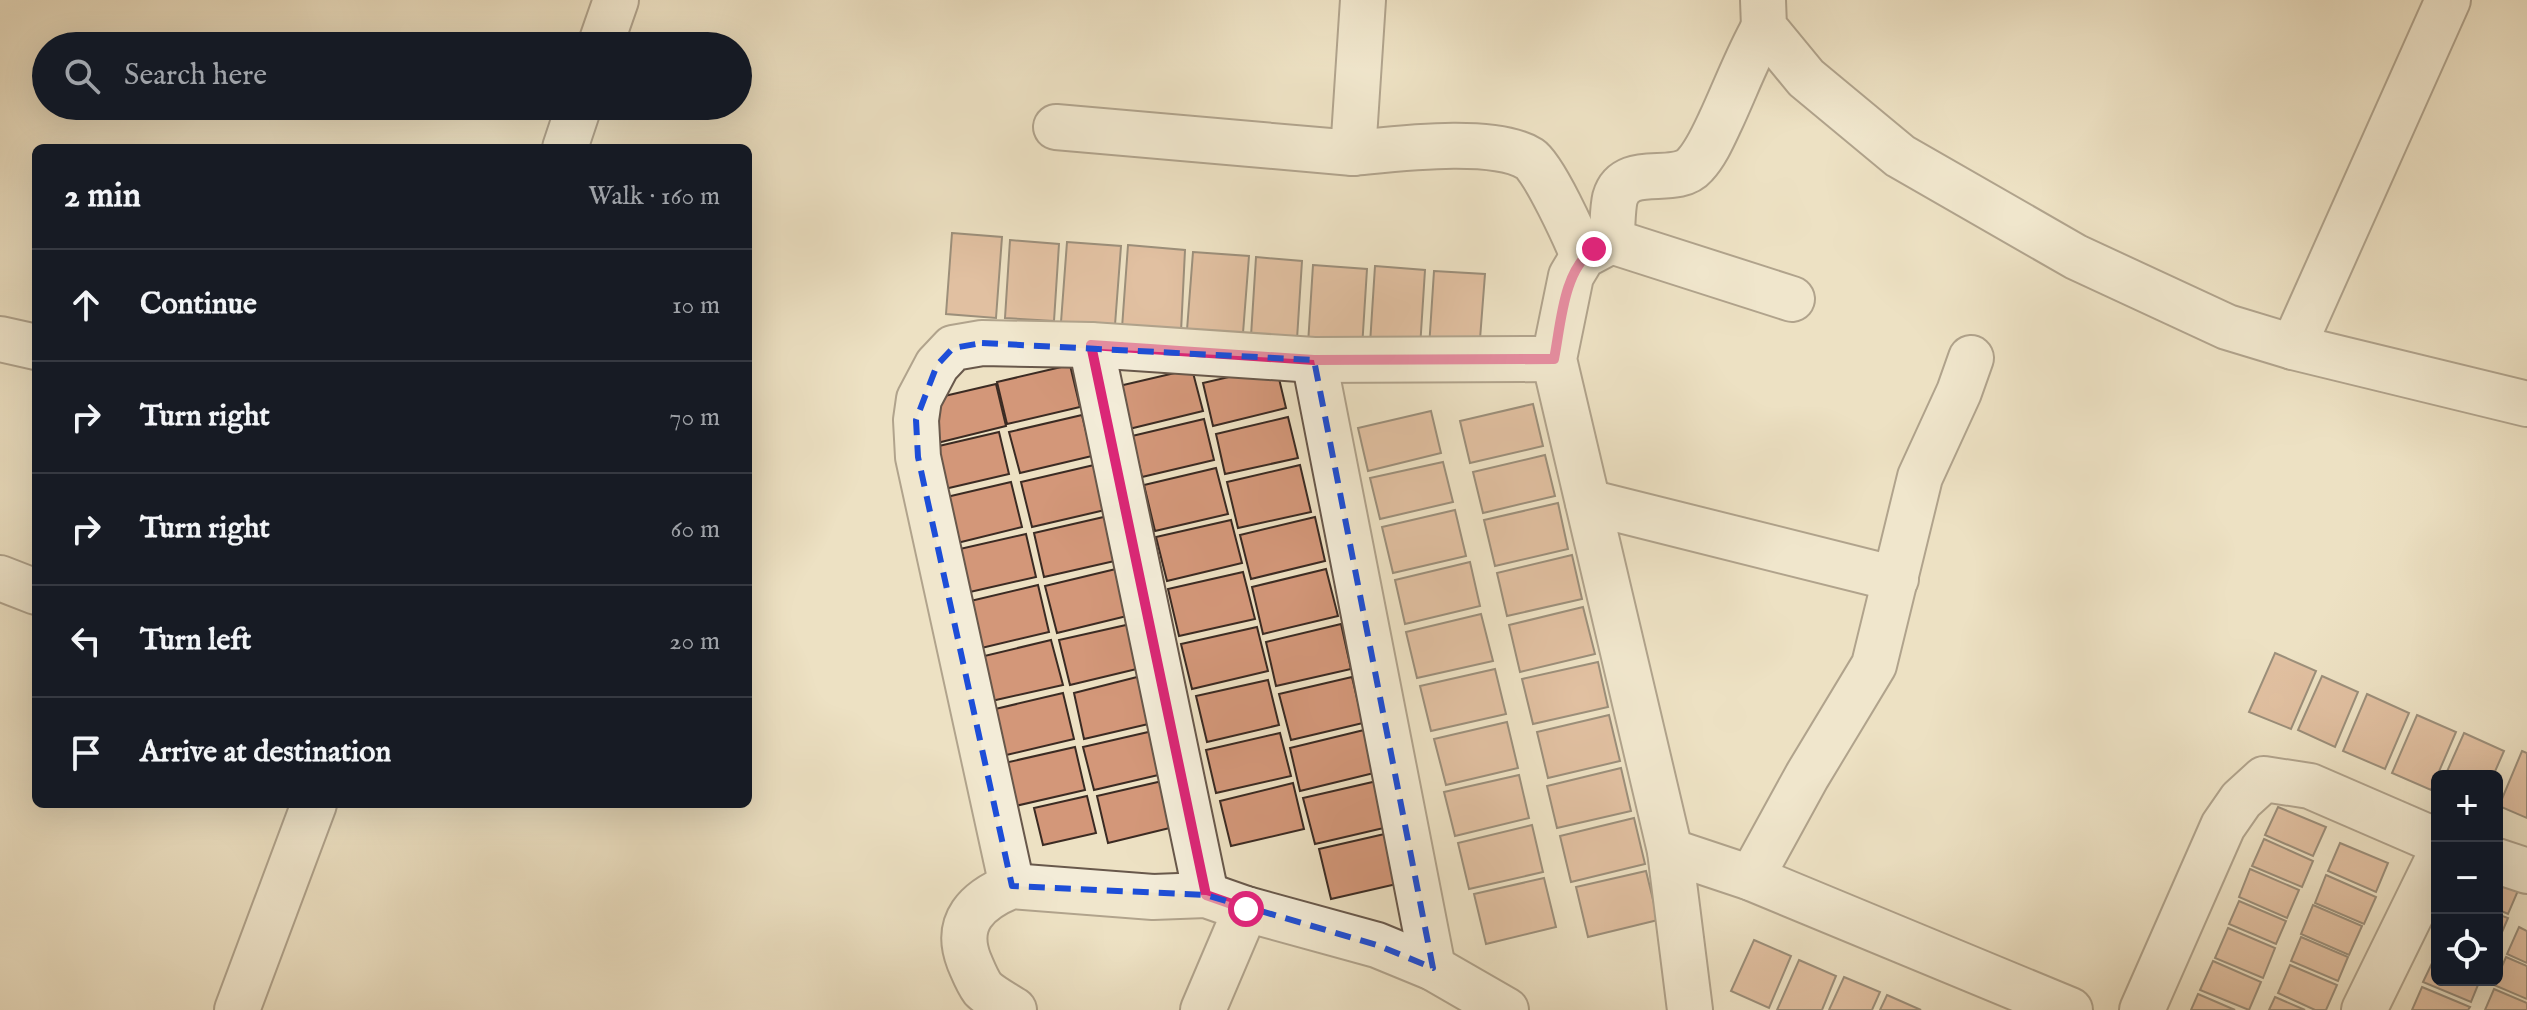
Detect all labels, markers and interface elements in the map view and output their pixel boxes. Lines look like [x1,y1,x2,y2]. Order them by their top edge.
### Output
search box [32,32,752,120]
icon: search [60,54,104,98]
text: Search here [124,57,267,95]
text: 2 min [64,175,141,218]
text: Walk · 160 m [588,180,720,213]
route end [1576,231,1612,267]
icon: ahead [64,283,108,327]
text: Continue [140,286,257,324]
text: 10 m [672,289,720,322]
icon: right [64,395,108,439]
text: Turn right [140,398,270,436]
text: 70 m [669,401,720,434]
icon: right [64,507,108,551]
text: Turn right [140,510,270,548]
text: 60 m [671,513,720,546]
icon: left [64,619,108,663]
text: Turn left [140,622,251,660]
text: 20 m [669,625,720,658]
icon: arrive [64,731,108,775]
text: Arrive at destination [140,734,391,772]
map controls [2431,770,2503,986]
button: + [2431,770,2503,842]
button: − [2431,842,2503,914]
route start [1228,891,1264,927]
button: locate [2431,914,2503,986]

